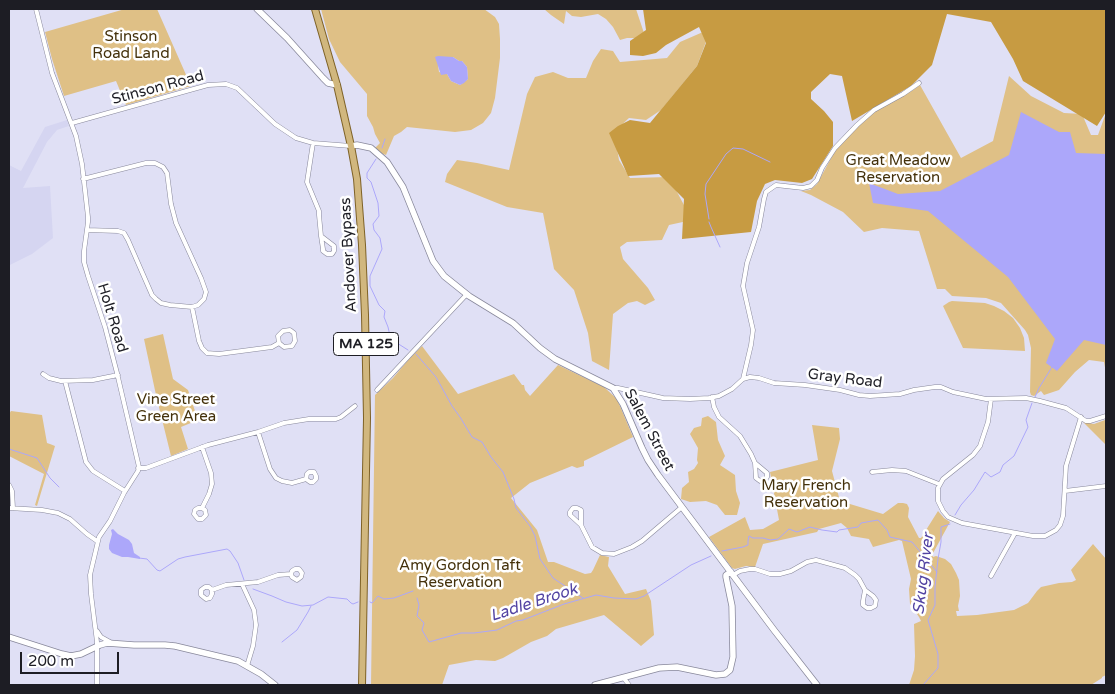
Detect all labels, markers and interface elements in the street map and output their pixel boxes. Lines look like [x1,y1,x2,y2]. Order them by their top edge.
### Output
park label: Stinson Road Land [92,28,170,63]
street label: Stinson Road [110,67,206,109]
park label: Great Meadow Reservation [846,152,950,187]
street label: Andover Bypass [337,197,361,313]
street label: Holt Road [93,281,131,355]
road number: MA 125 [334,332,398,356]
street label: Gray Road [807,365,883,393]
street label: Salem Street [620,386,678,474]
park label: Vine Street Green Area [136,391,216,426]
park label: Mary French Reservation [761,477,851,512]
water label: Skug River [910,532,938,616]
park label: Amy Gordon Taft Reservation [399,557,521,592]
water label: Ladle Brook [488,580,580,626]
scale bar [22,642,121,674]
text: 200 m [28,652,74,670]

